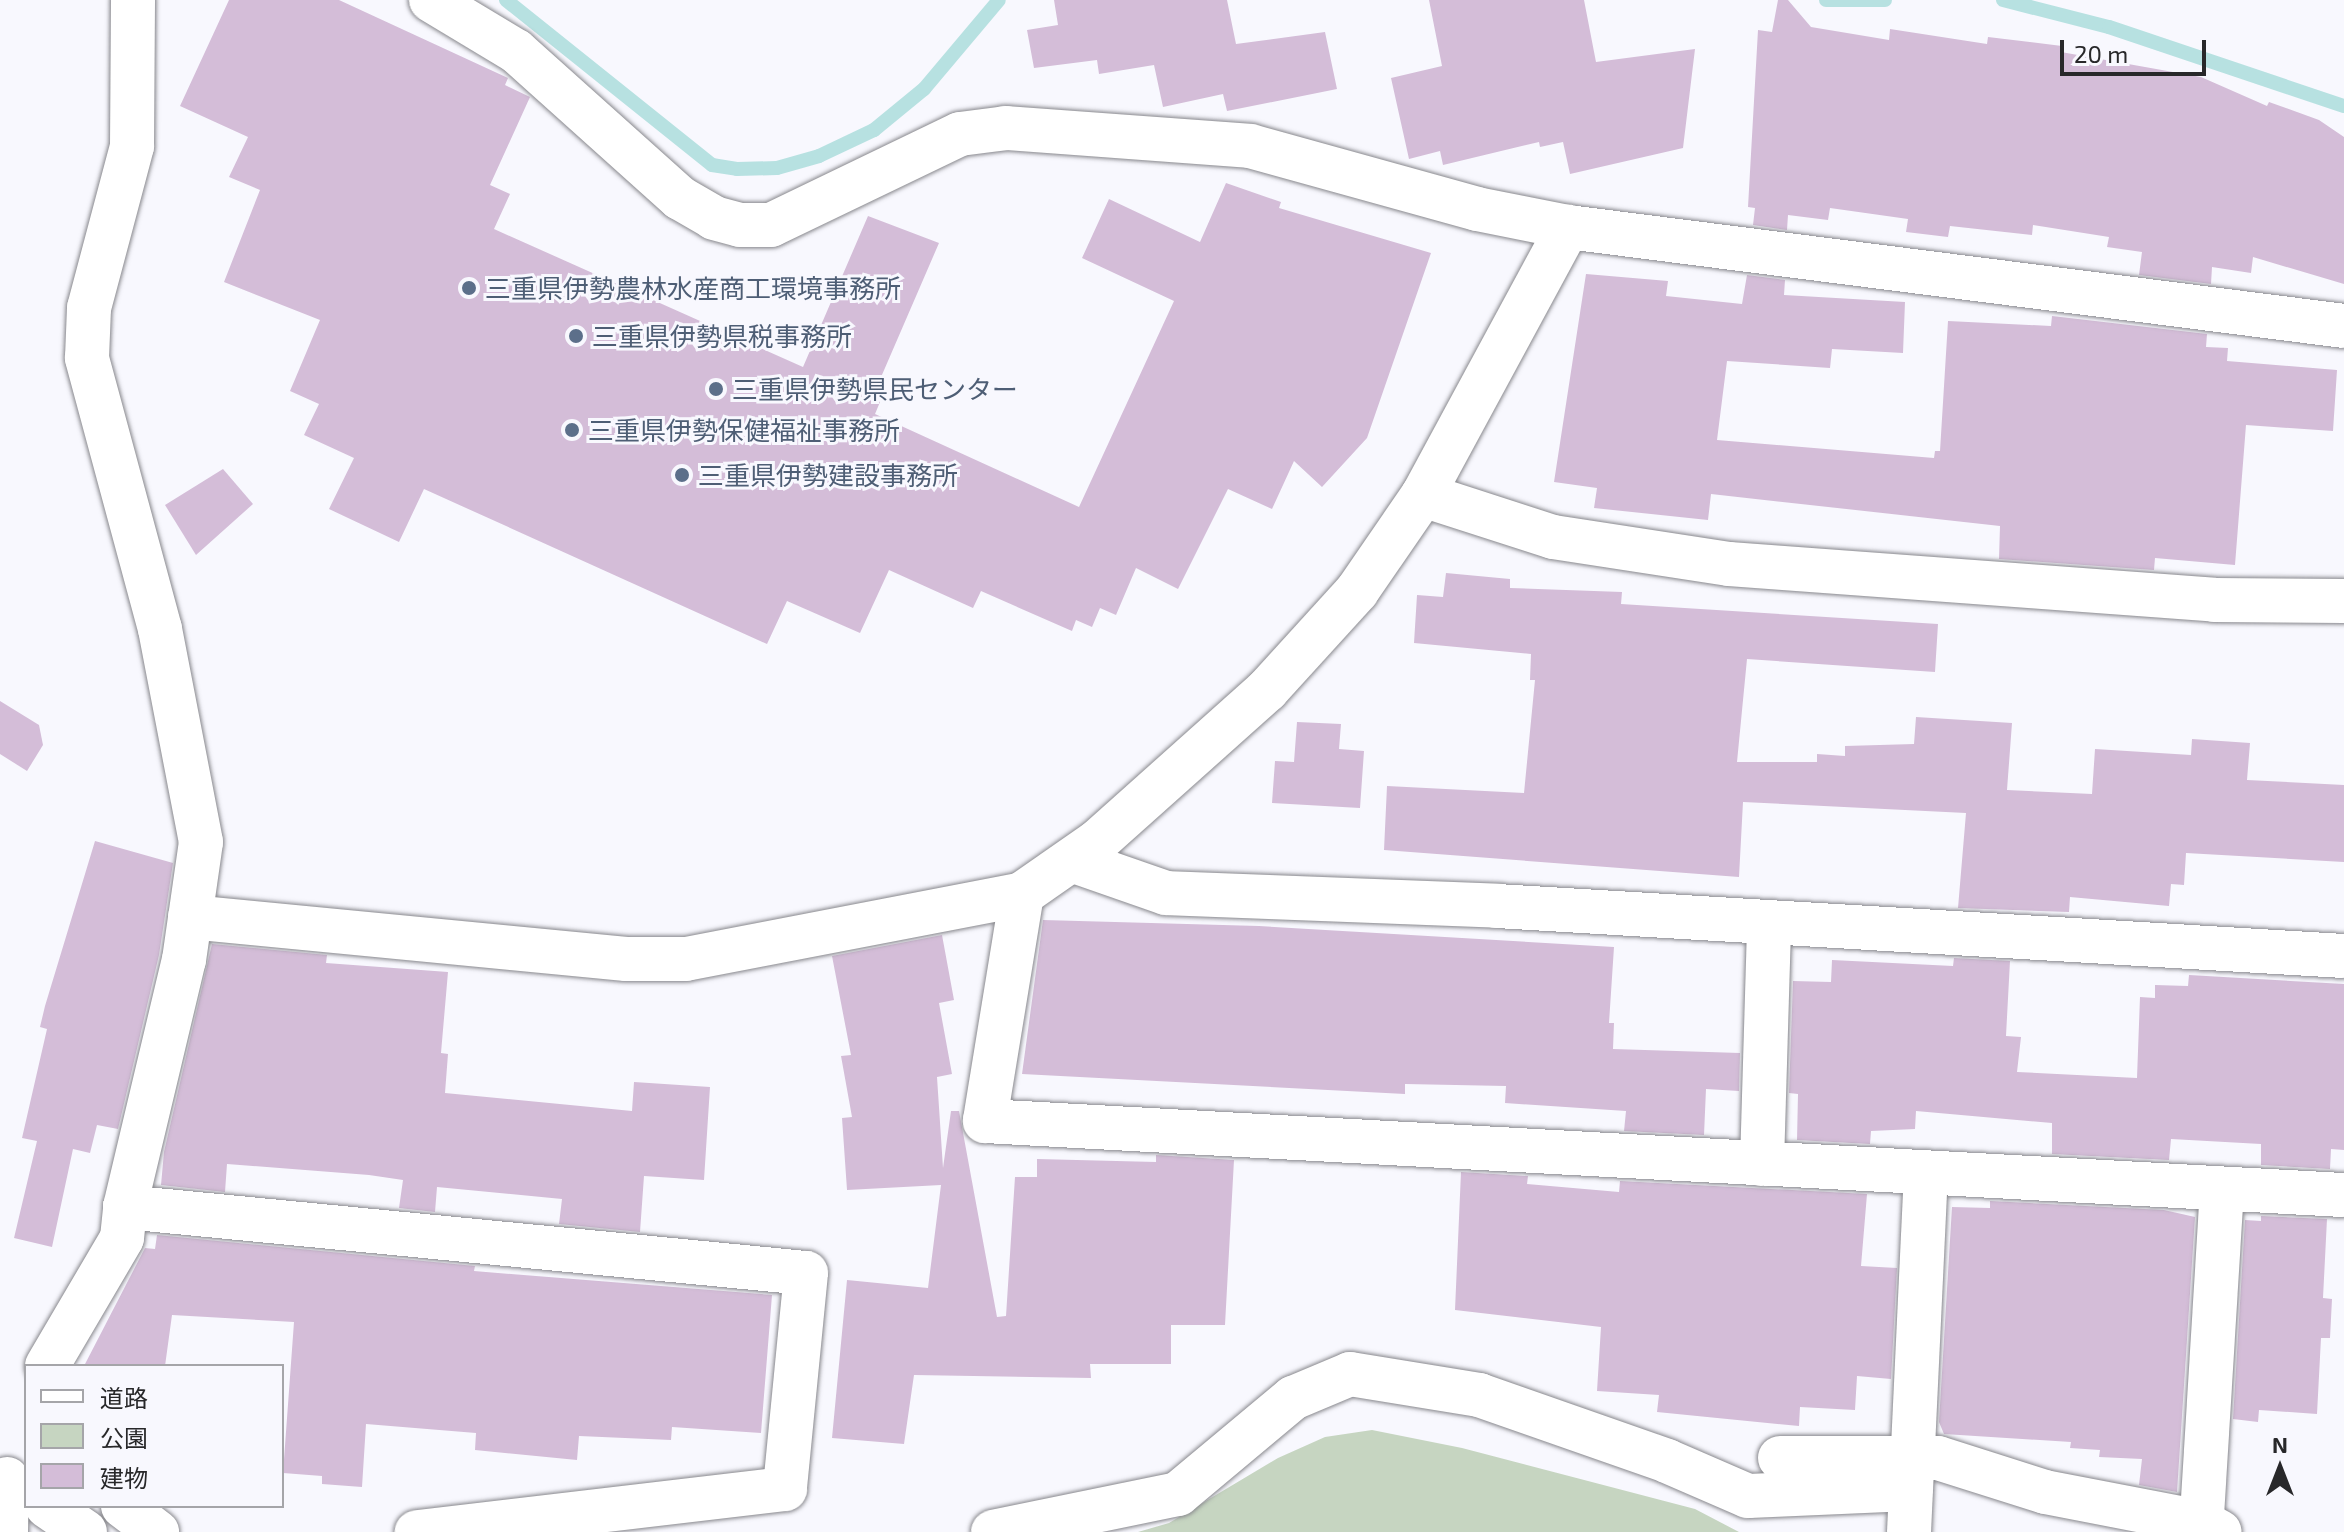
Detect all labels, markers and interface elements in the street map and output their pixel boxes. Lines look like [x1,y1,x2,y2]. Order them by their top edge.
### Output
scale bar [2064,24,2210,74]
text: 20 m [2074,39,2128,68]
place label: 三重県伊勢農林水産商工環境事務所 [485,272,901,304]
marker: 三重県伊勢農林水産商工環境事務所 [460,279,478,297]
place label: 三重県伊勢県税事務所 [592,320,852,352]
marker: 三重県伊勢県税事務所 [567,327,585,345]
place label: 三重県伊勢県民センター [732,373,1018,405]
marker: 三重県伊勢県民センター [707,380,725,398]
place label: 三重県伊勢保健福祉事務所 [588,414,900,446]
marker: 三重県伊勢保健福祉事務所 [563,421,581,439]
place label: 三重県伊勢建設事務所 [698,459,958,491]
marker: 三重県伊勢建設事務所 [673,466,691,484]
legend [24,1364,284,1508]
text: 道路 [100,1383,148,1412]
text: 公園 [100,1423,148,1452]
north arrow [2240,1428,2320,1508]
text: N [2272,1431,2288,1457]
text: 建物 [100,1463,148,1492]

